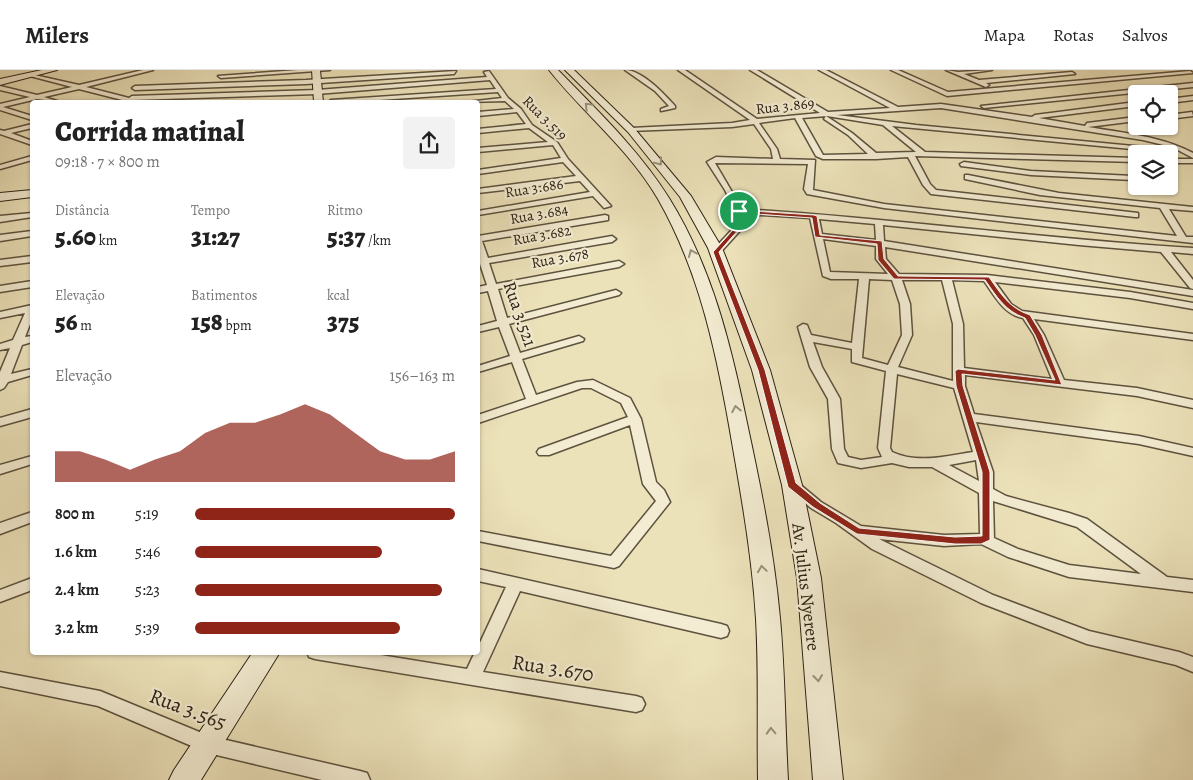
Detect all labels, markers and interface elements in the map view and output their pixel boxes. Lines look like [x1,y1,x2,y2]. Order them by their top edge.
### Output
text: Milers [25,19,89,51]
text: Mapa [984,23,1025,47]
text: Rotas [1053,23,1094,47]
text: Salvos [1122,23,1168,47]
map controls [1128,85,1178,195]
button: locate [1128,85,1178,135]
street label: Rua 3.519 [518,91,572,145]
street label: Rua 3.869 [755,93,815,119]
one-way arrow [585,103,594,112]
text: Corrida matinal [55,113,244,151]
button: share [403,117,455,169]
button: layers [1128,145,1178,195]
text: 09:18 · 7 × 800 m [55,151,160,173]
one-way arrow [653,156,662,166]
street label: Rua 3.686 [503,174,565,202]
pin [718,190,760,232]
icon: arrive [725,197,753,225]
street label: Rua 3.684 [508,199,570,229]
text: Distância [55,201,110,220]
text: Tempo [191,201,230,220]
text: Ritmo [327,201,363,220]
text: 5.60 [55,220,96,254]
text: 31:27 [191,220,240,254]
text: 5:37 [327,220,365,254]
street label: Rua 3.682 [511,220,573,250]
text: km [96,231,117,250]
text: /km [365,231,391,250]
street label: Rua 3.678 [530,243,590,273]
one-way arrow [688,249,699,258]
street label: Rua 3.521 [498,278,542,350]
text: Elevação [55,286,105,305]
text: Batimentos [191,286,257,305]
text: kcal [327,286,349,305]
text: 56 [55,305,77,339]
text: 158 [191,305,223,339]
text: 375 [327,305,359,339]
text: m [77,316,92,335]
text: bpm [223,316,252,335]
text: Elevação [55,365,112,387]
text: 156–163 m [390,365,455,387]
one-way arrow [731,404,741,413]
text: 800 m [55,503,95,525]
text: 5:19 [135,503,158,525]
street label: Av. Julius Nyerere [786,521,826,652]
text: 1.6 km [55,541,97,563]
text: 5:46 [135,541,160,563]
one-way arrow [758,565,768,573]
text: 2.4 km [55,579,99,601]
text: 5:23 [135,579,160,601]
text: 3.2 km [55,617,98,639]
text: 5:39 [135,617,160,639]
street label: Rua 3.670 [510,648,596,688]
one-way arrow [812,674,823,682]
street label: Rua 3.565 [145,682,231,736]
one-way arrow [766,727,777,735]

